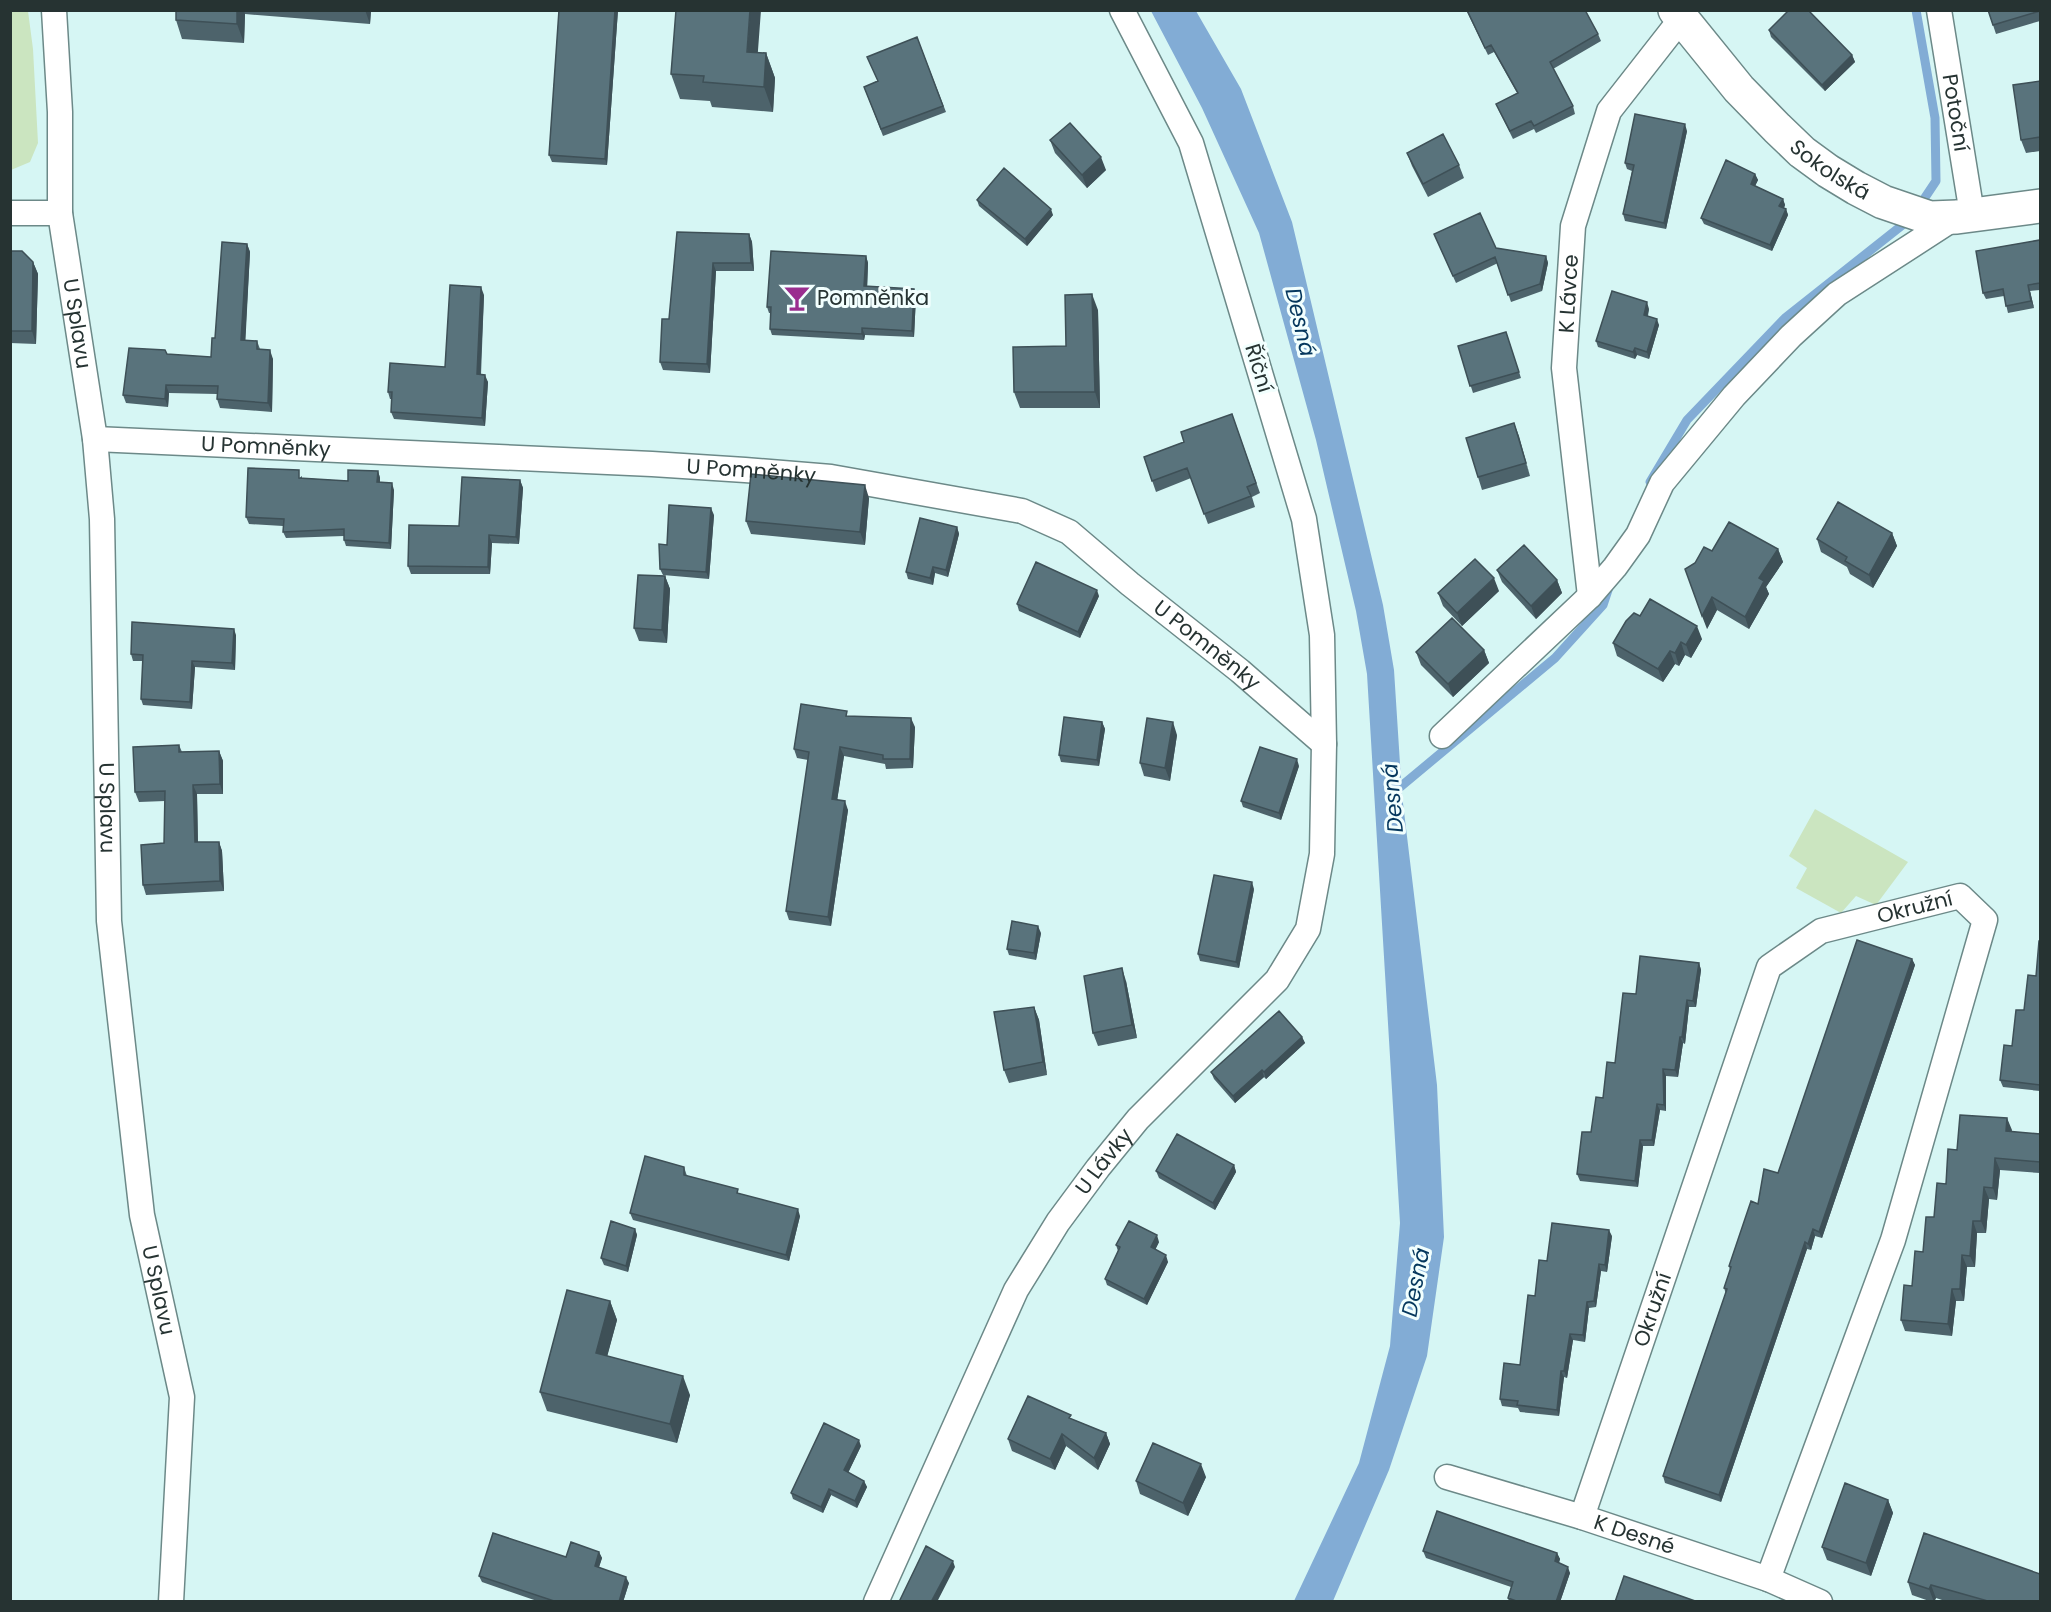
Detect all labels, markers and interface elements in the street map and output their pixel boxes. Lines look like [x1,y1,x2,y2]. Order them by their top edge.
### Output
street label: Potoční [1936,72,1977,153]
street label: Sokolská [1783,133,1875,207]
street label: K Lávce [1551,253,1585,334]
street label: U Splavu [56,276,99,371]
bar icon: Pomněnka [782,283,812,313]
place label: Pomněnka [817,283,929,312]
water label: Desná [1278,285,1323,360]
street label: Říční [1238,340,1281,396]
street label: U Pomněnky [200,429,331,464]
street label: U Pomněnky [686,451,817,490]
street label: U Pomněnky [1148,593,1267,697]
street label: U Splavu [92,762,123,853]
water label: Desná [1374,762,1411,834]
street label: Okružní [1874,883,1956,930]
street label: U Lávky [1068,1121,1139,1200]
street label: U Splavu [135,1242,183,1338]
water label: Desná [1394,1245,1437,1319]
street label: Okružní [1626,1268,1678,1351]
street label: K Desné [1590,1507,1679,1561]

